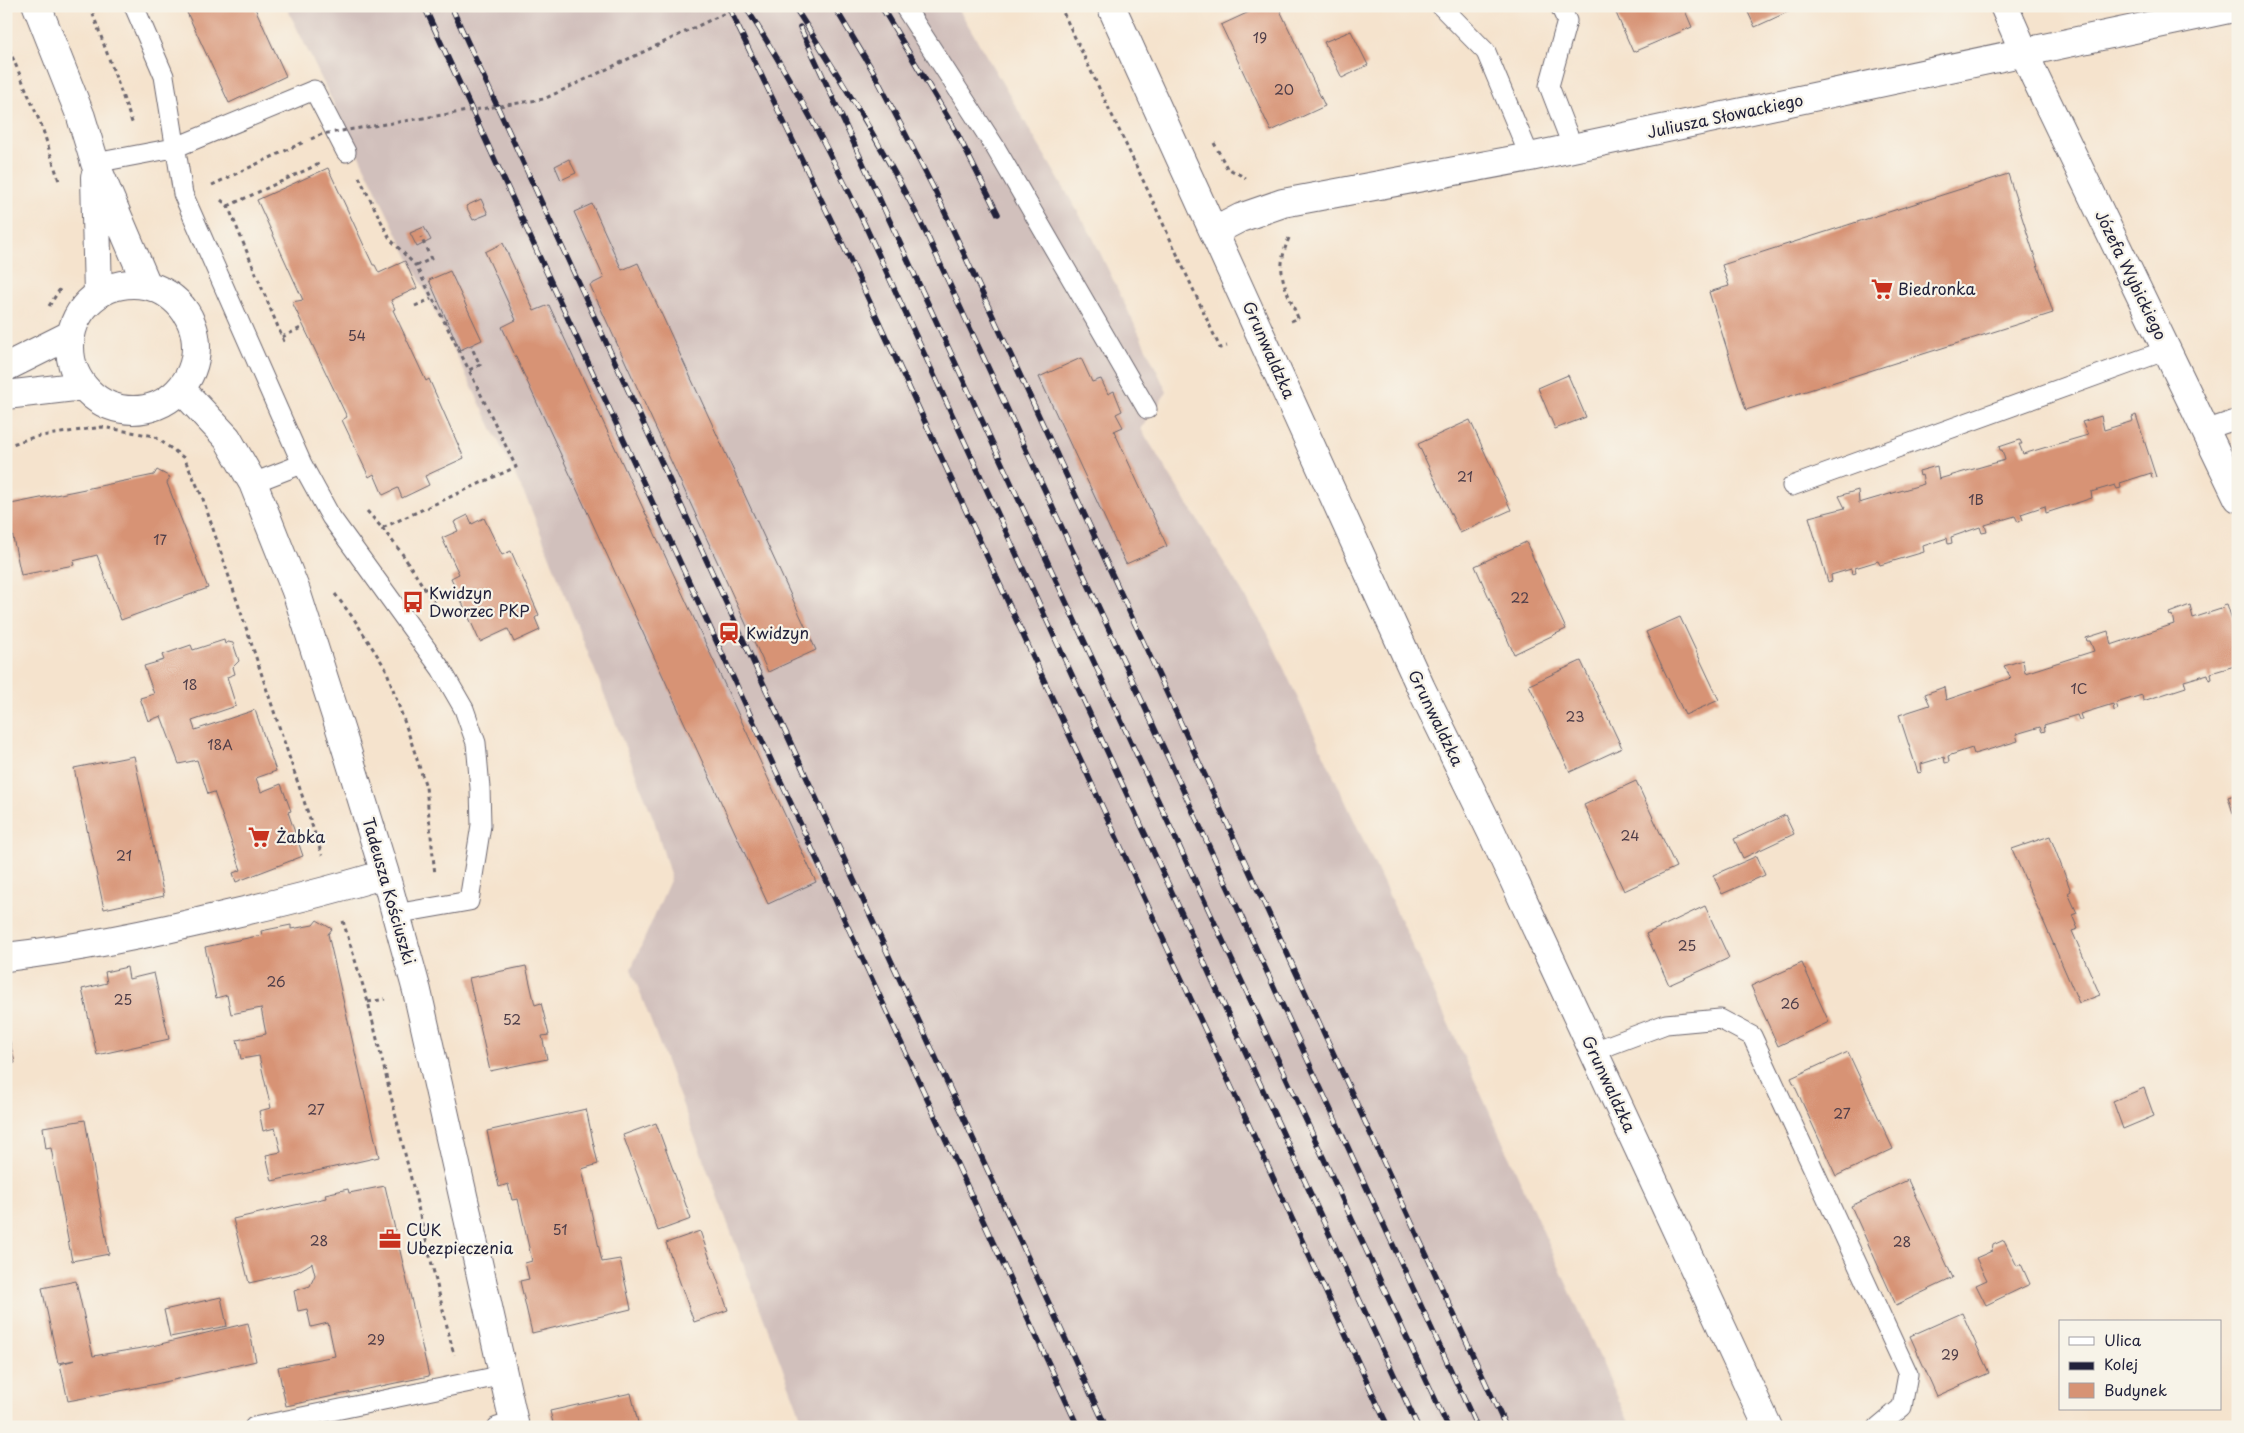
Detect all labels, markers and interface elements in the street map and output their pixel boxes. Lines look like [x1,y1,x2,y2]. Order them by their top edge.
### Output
house number: 19 [1253,27,1267,48]
house number: 20 [1274,79,1294,100]
street label: Juliusza Słowackiego [1644,87,1805,143]
street label: Józefa Wybickiego [2090,206,2174,343]
supermarket icon: Biedronka [1869,276,1895,302]
place label: Biedronka [1898,276,1976,300]
street label: Grunwaldzka [1238,297,1302,402]
house number: 54 [348,325,366,346]
house number: 21 [1457,466,1473,487]
house number: 1B [1968,489,1984,510]
house number: 17 [153,529,167,550]
place label: Kwidzyn Dworzec PKP [429,580,530,622]
house number: 22 [1511,587,1529,608]
bus stop icon: Kwidzyn Dworzec PKP [400,589,426,615]
station icon: Kwidzyn [716,620,742,646]
place label: Kwidzyn [746,620,809,644]
street label: Grunwaldzka [1403,665,1471,770]
house number: 18 [182,674,198,695]
house number: 1C [2070,678,2088,699]
house number: 23 [1566,706,1584,727]
house number: 18A [207,734,233,755]
street label: Tadeusza Kościuszki [357,814,422,967]
supermarket icon: Żabka [246,824,272,850]
place label: Żabka [276,824,325,848]
house number: 24 [1621,825,1639,846]
house number: 21 [116,845,132,866]
house number: 25 [1678,935,1696,956]
house number: 26 [266,971,286,992]
house number: 25 [114,989,132,1010]
house number: 26 [1780,993,1800,1014]
house number: 52 [503,1009,521,1030]
street label: Grunwaldzka [1577,1031,1643,1136]
house number: 27 [307,1099,325,1120]
house number: 27 [1833,1103,1851,1124]
place label: CUK Ubezpieczenia [406,1217,513,1259]
house number: 51 [553,1219,567,1240]
office icon: CUK Ubezpieczenia [377,1226,403,1252]
house number: 28 [310,1230,328,1251]
house number: 28 [1893,1231,1911,1252]
legend [2059,1320,2222,1410]
text: Ulica [2104,1328,2142,1351]
house number: 29 [367,1329,385,1350]
house number: 29 [1941,1344,1959,1365]
text: Kolej [2104,1352,2138,1375]
text: Budynek [2104,1378,2167,1401]

